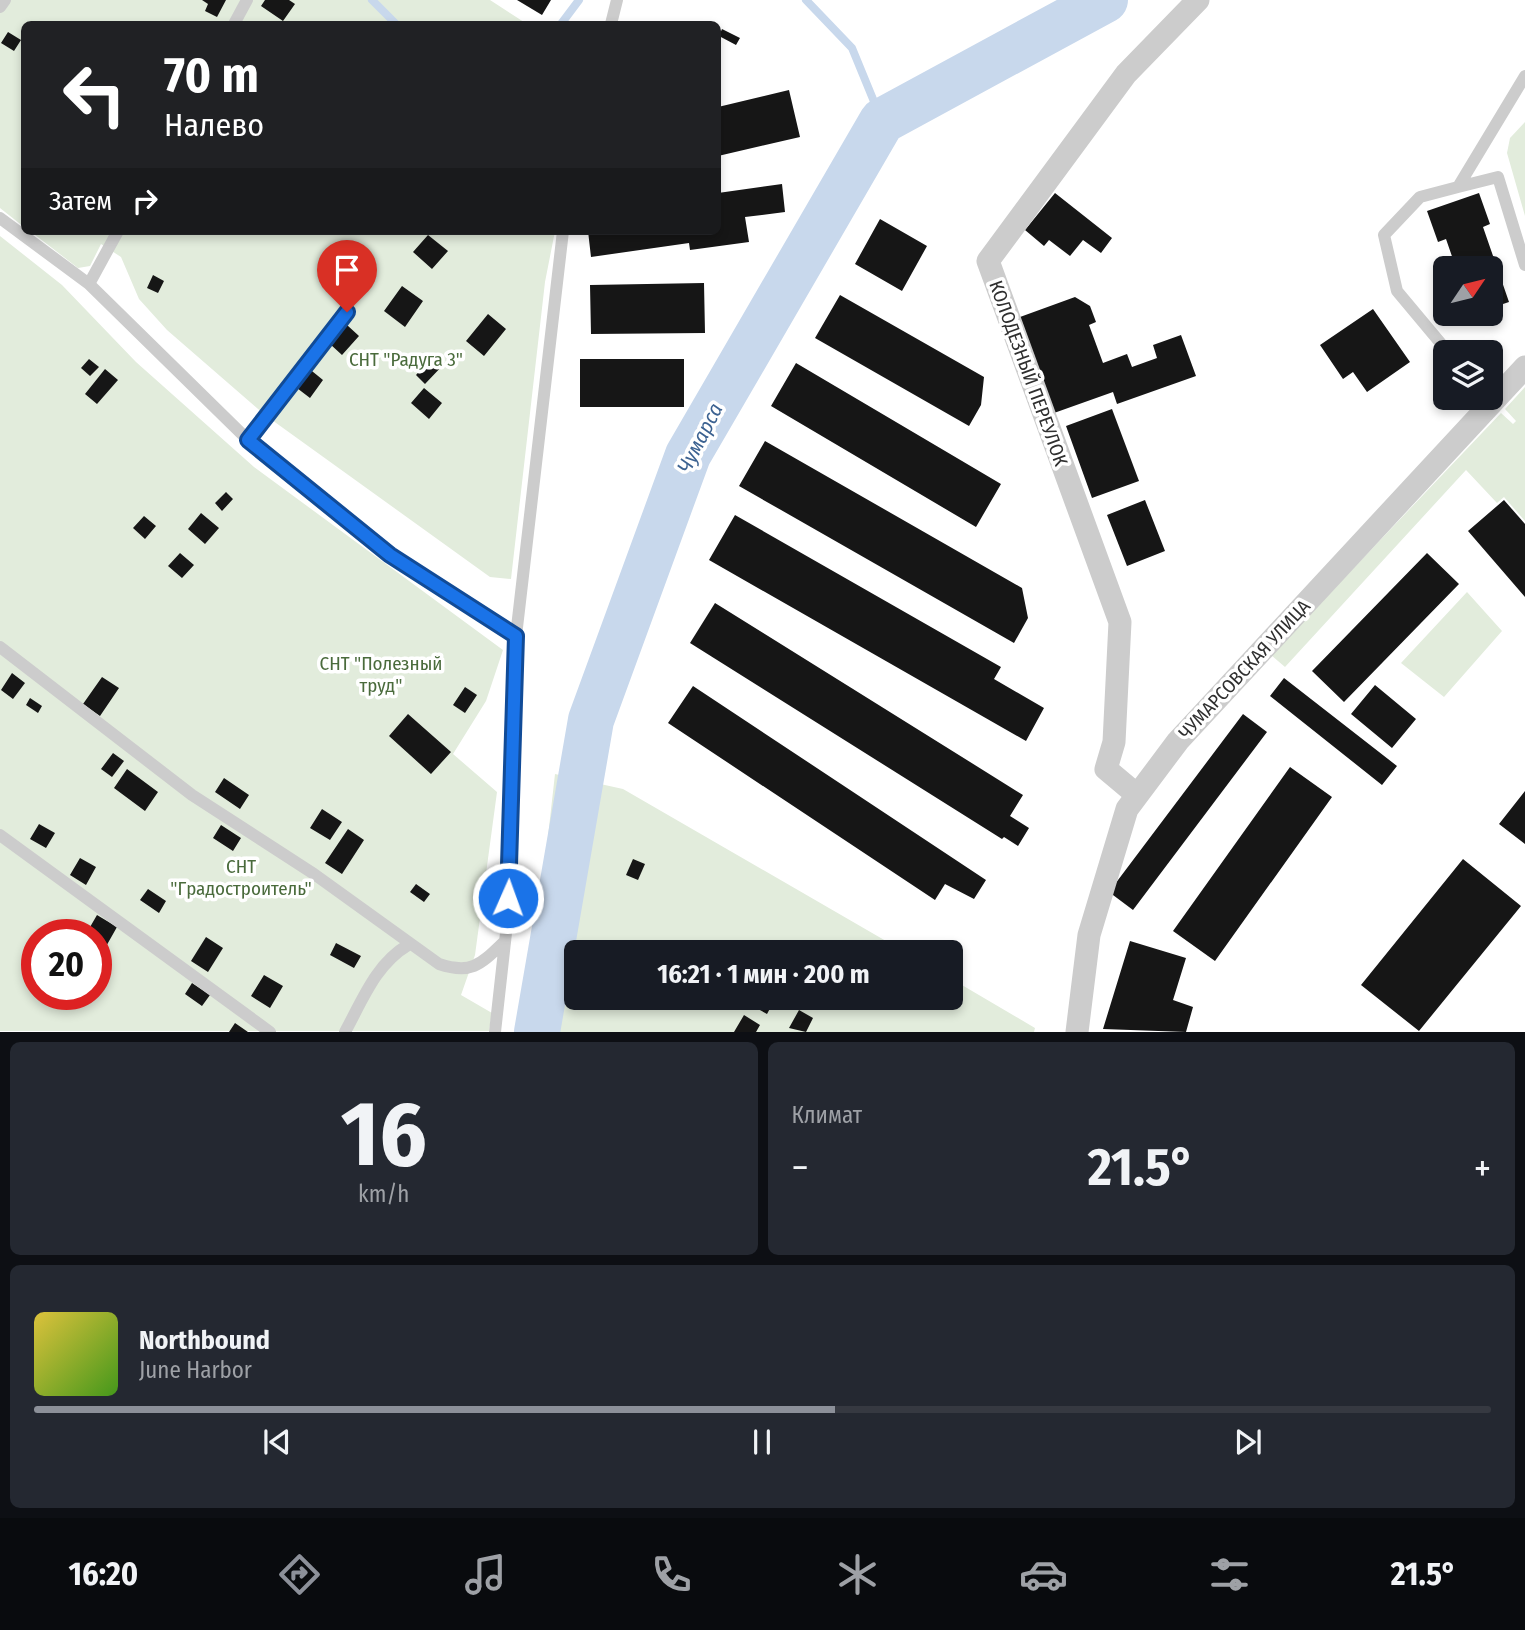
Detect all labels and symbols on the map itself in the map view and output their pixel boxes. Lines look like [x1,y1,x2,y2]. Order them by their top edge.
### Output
pin [317,240,377,312]
north arrow [1433,256,1503,326]
street label: КОЛОДЕЗНЫЙ ПЕРЕУЛОК [984,277,1073,469]
park label: СНТ "Радуга 3" [349,348,463,371]
water label: Чумарса [671,399,729,477]
street label: ЧУМАРСОВСКАЯ УЛИЦА [1174,595,1315,744]
park label: СНТ "Полезный труд" [320,652,442,697]
park label: СНТ "Градостроитель" [170,855,312,900]
position arrow [471,861,545,935]
speed limit sign: 20 [21,919,112,1010]

